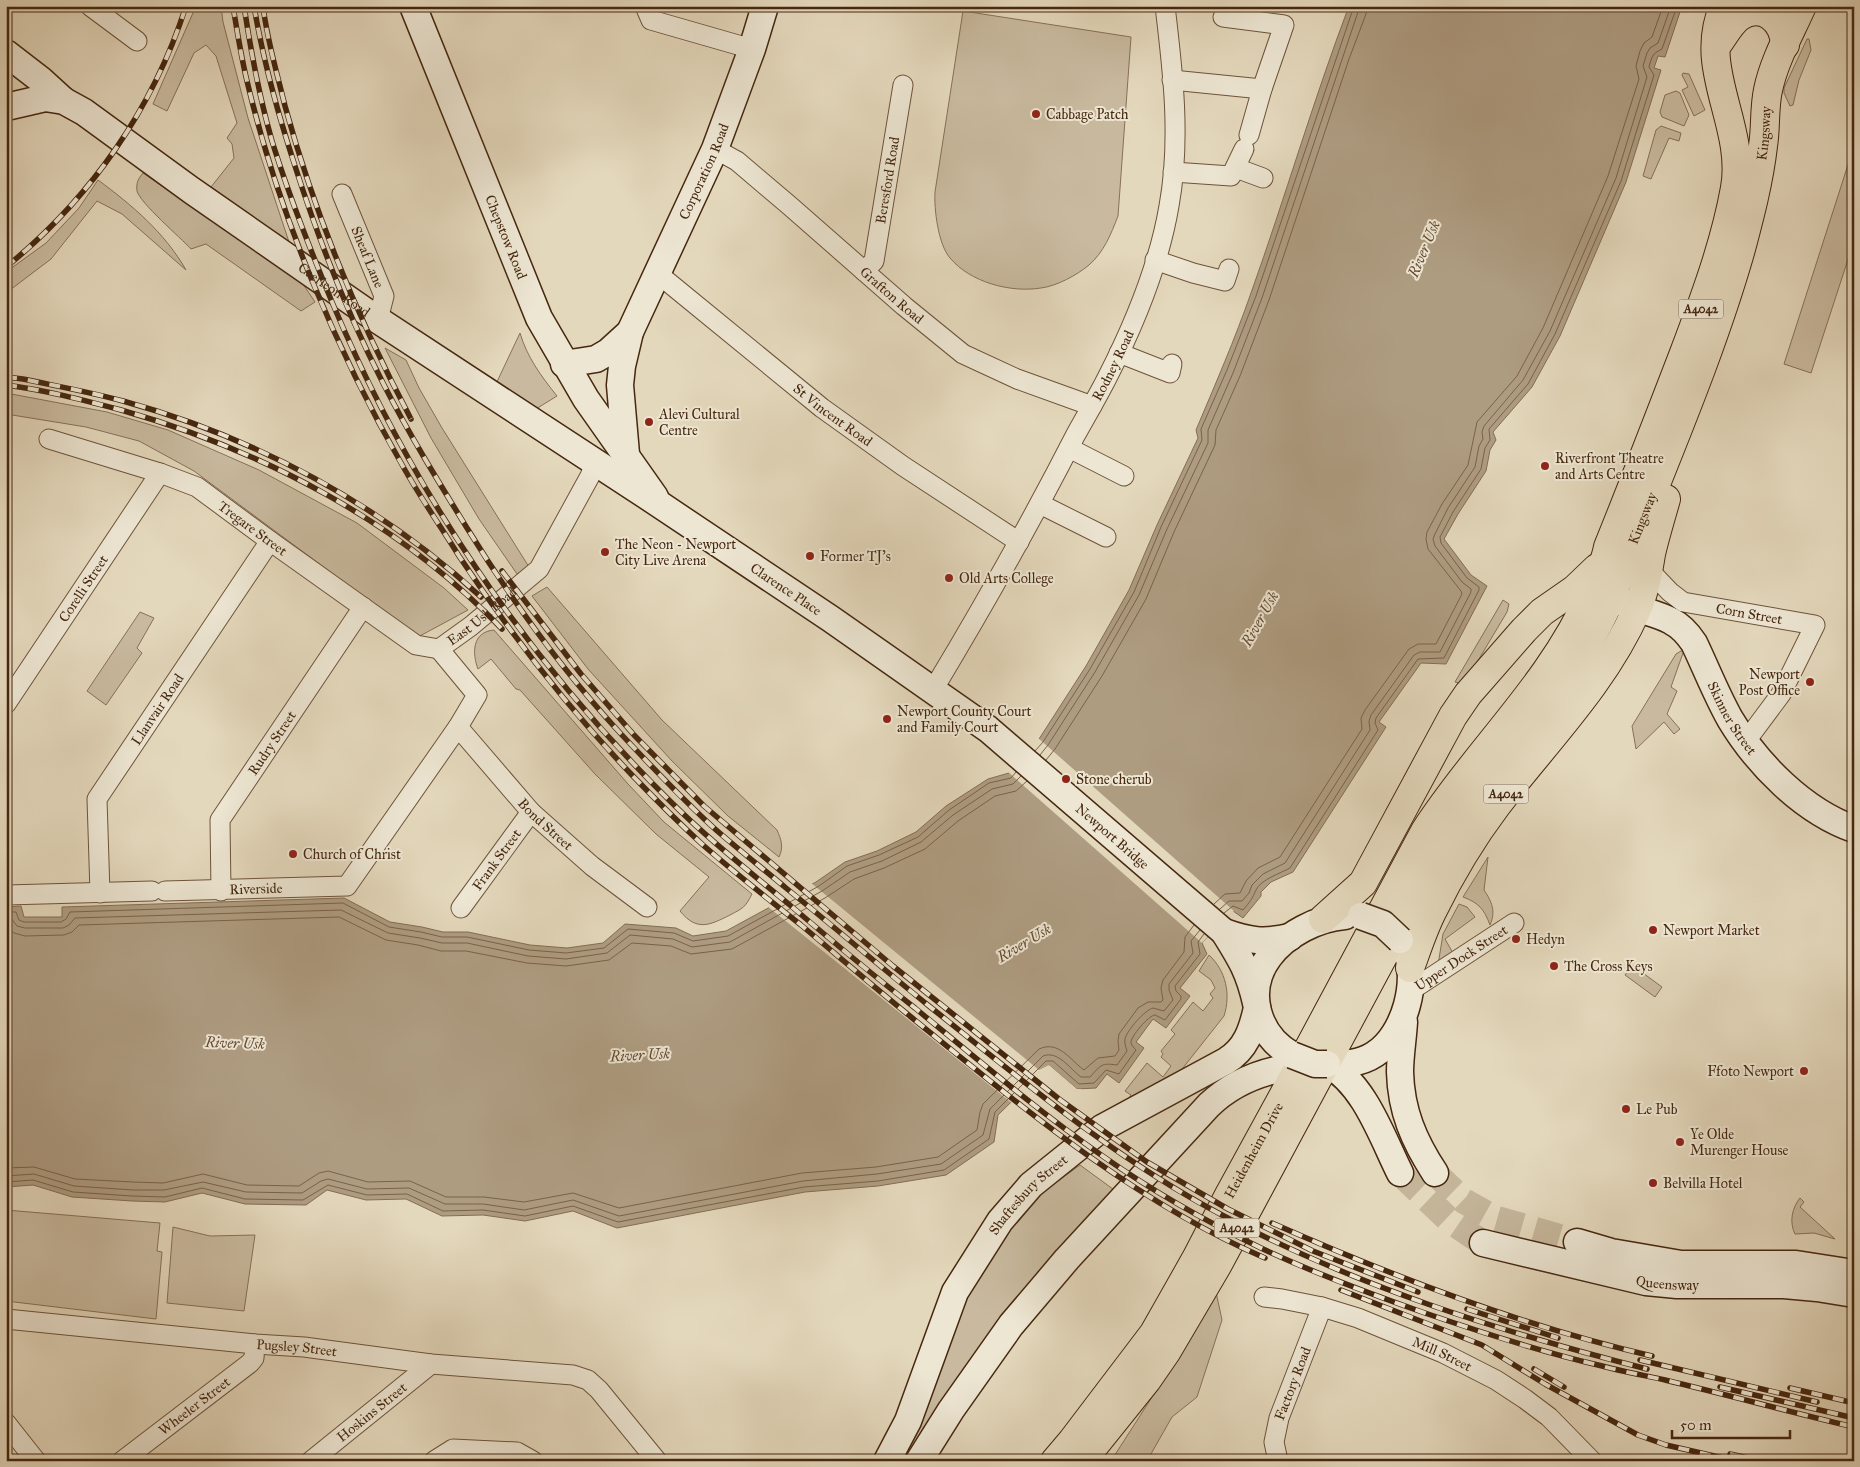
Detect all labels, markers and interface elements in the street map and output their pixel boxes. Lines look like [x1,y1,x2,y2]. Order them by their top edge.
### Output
street label: Kingsway [1753,105,1775,162]
place label: Cabbage Patch [1046,106,1129,123]
marker: Cabbage Patch [1030,108,1042,120]
street label: Corporation Road [675,121,733,223]
street label: Beresford Road [872,135,903,225]
street label: Chepstow Road [481,192,530,282]
water label: River Usk [1404,218,1444,281]
street label: Sheaf Lane [347,224,388,291]
street label: Caerleon Road [295,259,373,321]
street label: Grafton Road [856,263,927,328]
road number: A4042 [1678,300,1724,318]
street label: Rodney Road [1088,328,1138,404]
street label: St Vincent Road [790,380,875,450]
place label: Alevi Cultural Centre [658,406,740,439]
marker: Alevi Cultural Centre [643,416,655,428]
place label: Riverfront Theatre and Arts Centre [1555,450,1664,483]
marker: Riverfront Theatre and Arts Centre [1539,460,1551,472]
street label: Kingsway [1625,489,1661,547]
street label: Tregare Street [215,498,290,560]
place label: The Neon - Newport City Live Arena [615,536,736,569]
marker: The Neon - Newport City Live Arena [599,546,611,558]
place label: Former TJ's [820,548,891,566]
marker: Former TJ's [804,550,816,562]
street label: Corelli Street [55,552,112,625]
street label: Clarence Place [747,560,825,619]
place label: Old Arts College [959,570,1054,587]
marker: Old Arts College [943,572,955,584]
street label: East Usk Road [444,583,520,649]
water label: River Usk [1237,588,1283,650]
street label: Corn Street [1714,600,1784,628]
place label: Newport Post Office [1739,666,1800,699]
street label: Llanvair Road [128,671,187,748]
marker: Newport Post Office [1804,676,1816,688]
street label: Skinner Street [1704,679,1760,759]
place label: Newport County Court and Family Court [897,703,1032,736]
street label: Rudry Street [245,708,300,778]
marker: Newport County Court and Family Court [881,713,893,725]
place label: Stone cherub [1076,771,1152,788]
marker: Stone cherub [1060,773,1072,785]
road number: A4042 [1484,784,1528,804]
street label: Bond Street [514,795,576,854]
street label: Newport Bridge [1072,800,1153,873]
street label: Frank Street [469,826,525,894]
place label: Church of Christ [303,846,401,863]
marker: Church of Christ [287,848,299,860]
street label: Riverside [229,880,283,898]
water label: River Usk [993,920,1055,967]
street label: Upper Dock Street [1412,922,1511,995]
place label: Newport Market [1663,922,1760,939]
marker: Newport Market [1647,924,1659,936]
place label: Hedyn [1526,931,1565,948]
marker: Hedyn [1510,933,1522,945]
place label: The Cross Keys [1564,958,1653,975]
marker: The Cross Keys [1548,960,1560,972]
water label: River Usk [204,1033,266,1053]
water label: River Usk [609,1044,671,1066]
place label: Ffoto Newport [1707,1063,1794,1080]
marker: Ffoto Newport [1798,1065,1810,1077]
street label: Heidenheim Drive [1221,1099,1287,1201]
place label: Le Pub [1636,1101,1678,1118]
marker: Le Pub [1620,1103,1632,1115]
place label: Ye Olde Murenger House [1690,1126,1789,1159]
marker: Ye Olde Murenger House [1674,1136,1686,1148]
street label: Shaftesbury Street [985,1151,1071,1238]
place label: Belvilla Hotel [1663,1175,1743,1192]
marker: Belvilla Hotel [1647,1177,1659,1189]
road number: A4042 [1214,1218,1260,1238]
street label: Queensway [1634,1272,1699,1294]
street label: Mill Street [1410,1333,1475,1375]
street label: Pugsley Street [256,1336,338,1360]
street label: Factory Road [1271,1344,1315,1423]
street label: Wheeler Street [155,1373,234,1439]
street label: Hoskins Street [334,1379,410,1446]
scale bar [1672,1407,1790,1439]
text: 50 m [1680,1416,1712,1434]

